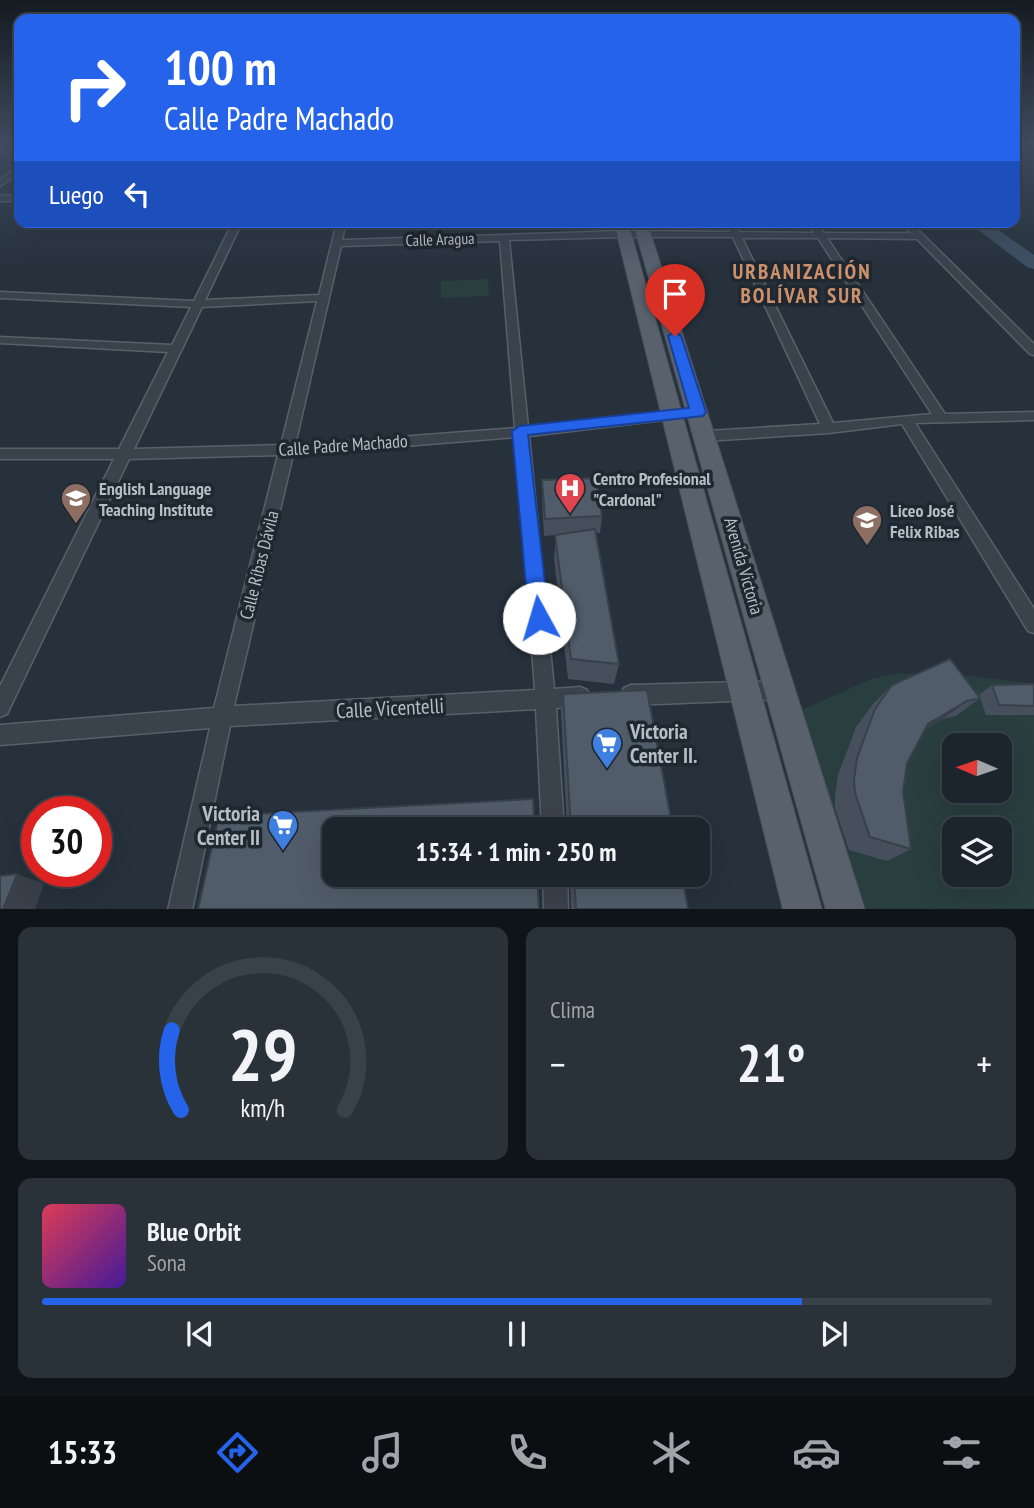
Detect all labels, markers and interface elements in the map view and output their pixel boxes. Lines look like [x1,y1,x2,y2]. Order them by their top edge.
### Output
text: 100 m [164,35,277,99]
icon: right [49,42,140,133]
text: Calle Padre Machado [164,97,394,139]
icon: left [118,175,156,213]
text: Luego [49,178,104,211]
street label: Calle Aragua [405,228,475,250]
district label: URBANIZACIÓN BOLÍVAR SUR [733,258,871,309]
pin [645,264,705,336]
icon: arrive [656,275,694,313]
street label: Calle Padre Machado [278,429,409,461]
place label: Centro Profesional "Cardonal" [593,467,711,511]
hospital icon: Centro Profesional "Cardonal" [553,471,587,515]
place label: English Language Teaching Institute [99,477,213,521]
school or university icon: English Language Teaching Institute [59,481,93,525]
place label: Liceo José Felix Ribas [890,499,960,543]
school or university icon: Liceo José Felix Ribas [850,503,884,547]
street label: Calle Ríbas Dávila [234,508,284,622]
street label: Avenida Victoria [719,515,769,617]
position arrow [502,581,576,655]
street label: Calle Vicentelli [335,692,445,724]
place label: Victoria Center II. [629,718,697,769]
supermarket icon: Victoria Center II. [590,726,624,770]
north arrow [942,733,1012,803]
map controls [942,733,1012,887]
speed limit sign: 30 [21,796,112,887]
place label: Victoria Center II [197,800,260,851]
supermarket icon: Victoria Center II [266,808,300,852]
button: layers [942,817,1012,887]
text: 15:34 · 1 min · 250 m [416,835,616,868]
text: Clima [550,995,595,1024]
text: 29 [228,1006,298,1100]
text: 21° [737,1029,805,1096]
text: − [550,1039,566,1088]
text: + [976,1039,992,1088]
text: km/h [241,1091,285,1123]
text: Blue Orbit [147,1215,241,1248]
text: Sona [147,1248,186,1277]
icon: previous [181,1315,219,1353]
icon: pause [498,1315,536,1353]
icon: next [815,1315,853,1353]
icon: directions [213,1428,262,1477]
icon: music [358,1428,407,1477]
icon: phone [503,1428,552,1477]
icon: climate [647,1428,696,1477]
icon: car [792,1428,841,1477]
icon: filters [937,1428,986,1477]
text: 15:33 [48,1431,117,1473]

